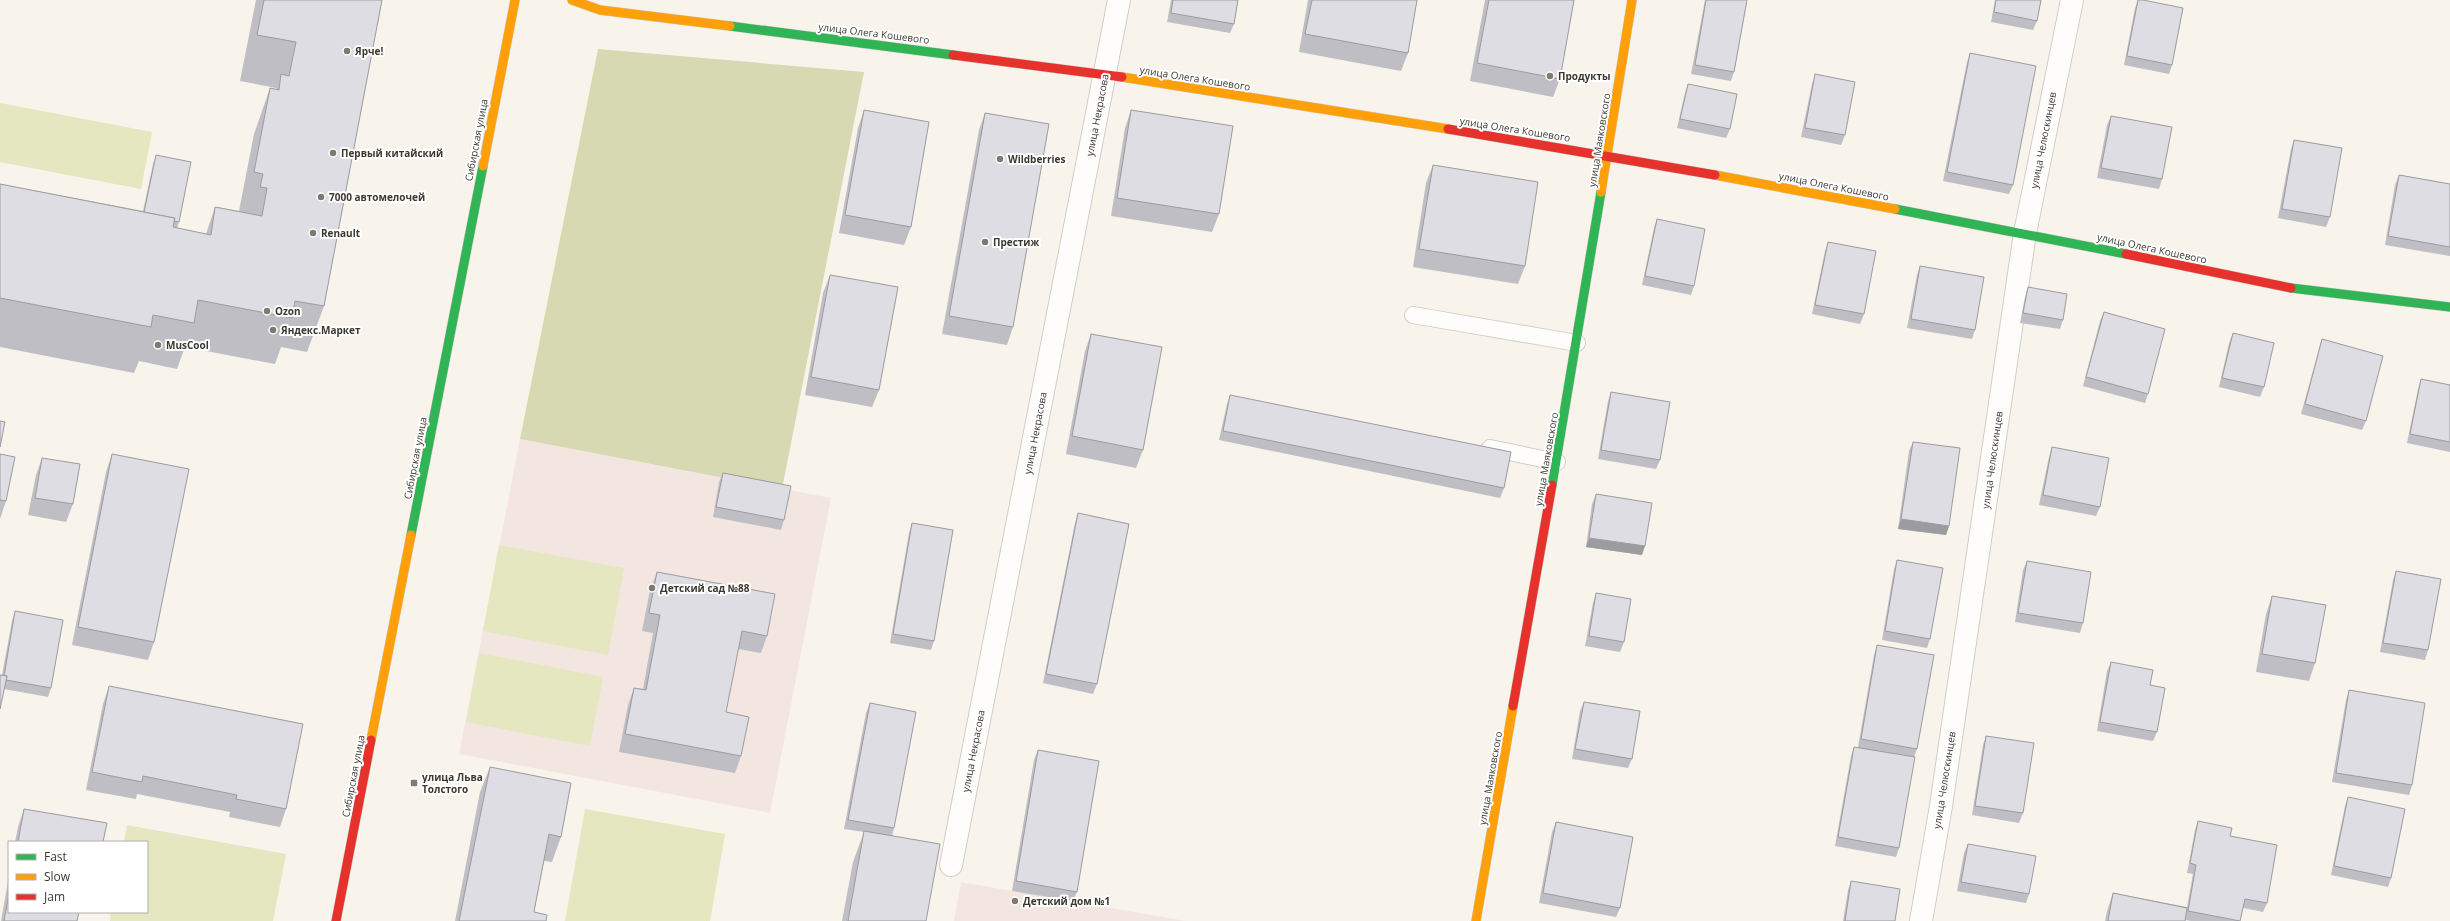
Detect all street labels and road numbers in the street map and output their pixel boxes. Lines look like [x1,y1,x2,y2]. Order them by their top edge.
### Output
street label: улица Олега Кошевого [818,19,930,47]
street label: улица Олега Кошевого [1139,62,1251,94]
street label: улица Некрасова [1082,73,1112,157]
street label: улица Челюскинцев [2027,90,2059,190]
street label: улица Маяковского [1585,92,1613,188]
street label: Сибирская улица [461,98,491,182]
street label: улица Олега Кошевого [1459,113,1571,145]
street label: улица Олега Кошевого [1778,168,1890,204]
street label: улица Олега Кошевого [2096,230,2208,266]
street label: улица Некрасова [1020,391,1050,475]
street label: улица Челюскинцев [1978,410,2006,510]
street label: улица Маяковского [1531,411,1561,507]
street label: Сибирская улица [400,416,430,500]
street label: улица Некрасова [958,709,988,793]
street label: улица Маяковского [1475,730,1505,826]
street label: улица Челюскинцев [1929,730,1959,830]
street label: Сибирская улица [338,734,368,818]

